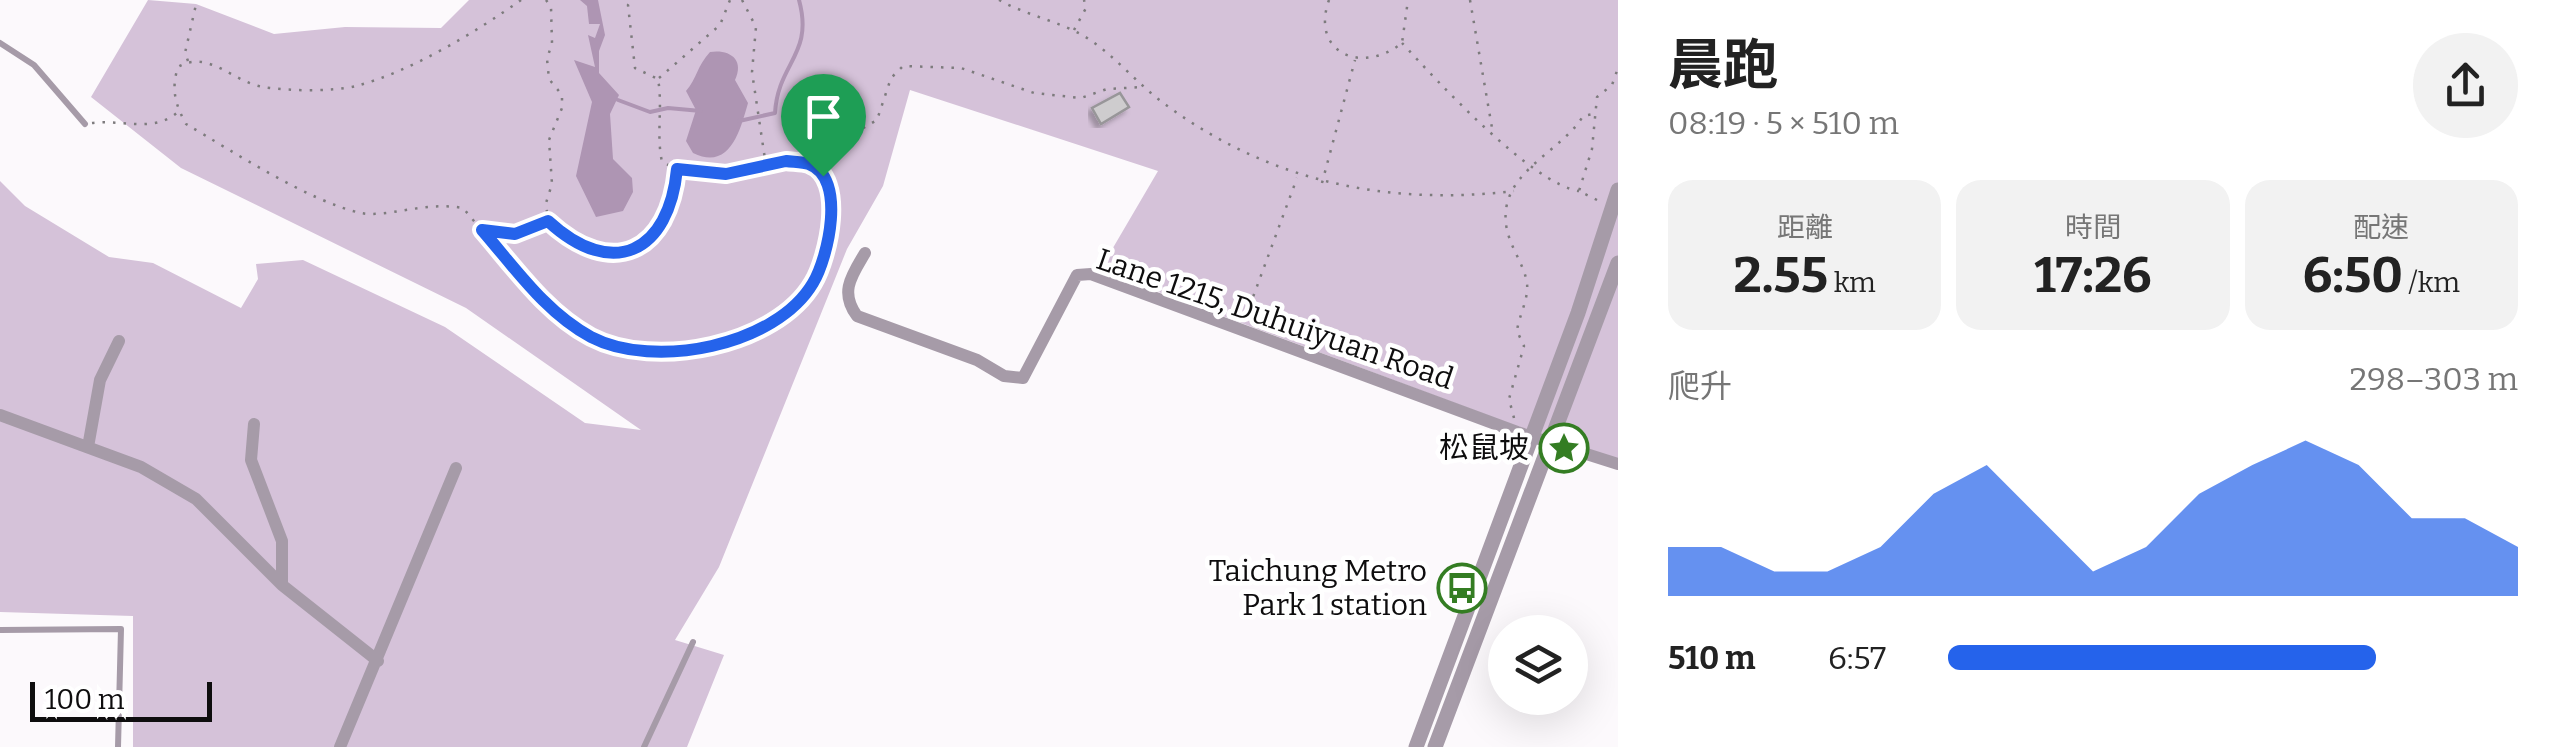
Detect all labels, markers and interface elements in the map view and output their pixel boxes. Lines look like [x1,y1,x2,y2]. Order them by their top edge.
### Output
text: 晨跑 [1668,33,1778,99]
button: share [2413,33,2518,138]
pin [781,74,866,177]
icon: arrive [796,89,851,144]
text: 08:19 · 5 × 510 m [1668,104,1899,142]
text: 距離 [1777,211,1833,244]
text: 時間 [2065,211,2121,244]
text: 配速 [2353,211,2409,244]
street label: Lane 1215, Duhuiyuan Road [1092,241,1458,397]
text: 2.55 [1734,245,1828,305]
text: 17:26 [2034,245,2152,305]
text: 6:50 [2303,245,2403,305]
text: km [1828,266,1876,299]
text: /km [2403,266,2460,299]
text: 298–303 m [2350,360,2518,398]
text: 爬升 [1668,367,1732,405]
place icon: 松鼠坡 [1538,422,1590,474]
place label: 松鼠坡 [1439,430,1529,466]
place label: Taichung Metro Park 1 station [1209,553,1427,623]
bus stop icon: Taichung Metro Park 1 station [1436,562,1488,614]
map controls [1488,615,1588,715]
button: layers [1488,615,1588,715]
text: 510 m [1668,639,1756,677]
text: 6:57 [1828,639,1886,677]
scale bar [30,677,212,722]
text: 100 m [45,683,125,716]

